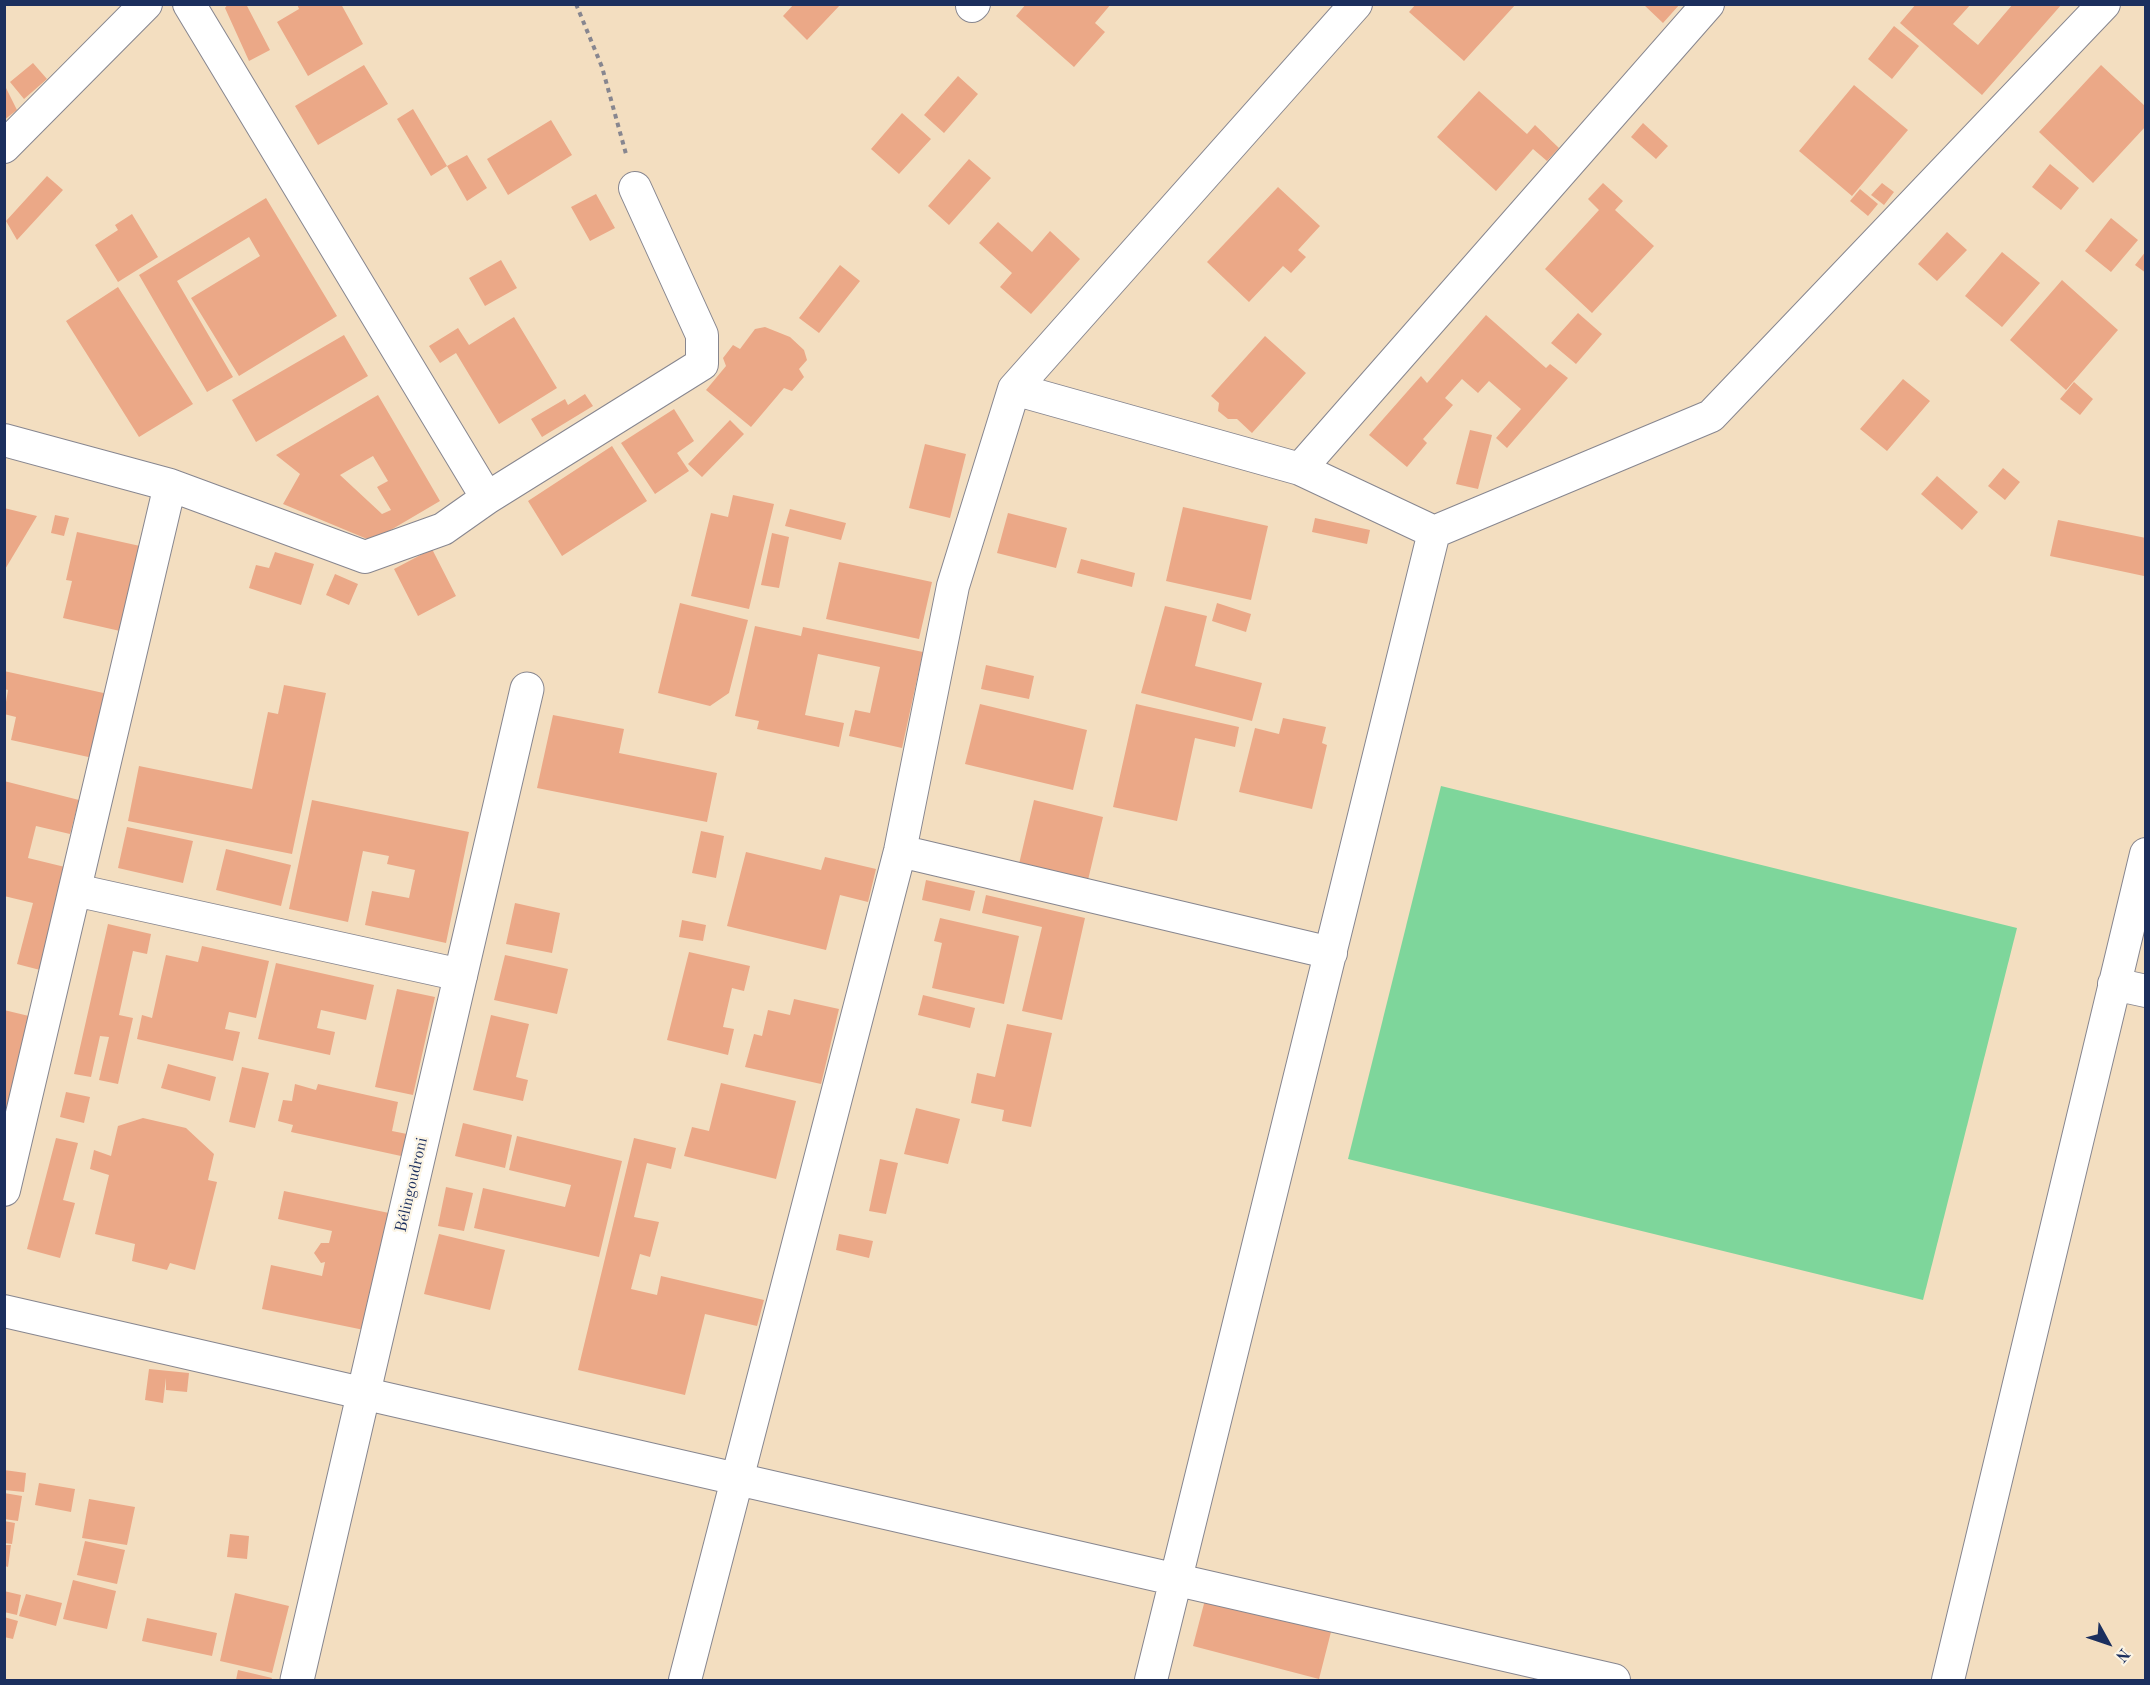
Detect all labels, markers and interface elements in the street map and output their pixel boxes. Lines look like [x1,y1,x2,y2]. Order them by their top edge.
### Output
street label: Bélingoudroni [392,1136,432,1234]
north arrow [2078,1613,2138,1673]
text: N [2112,1645,2132,1664]

